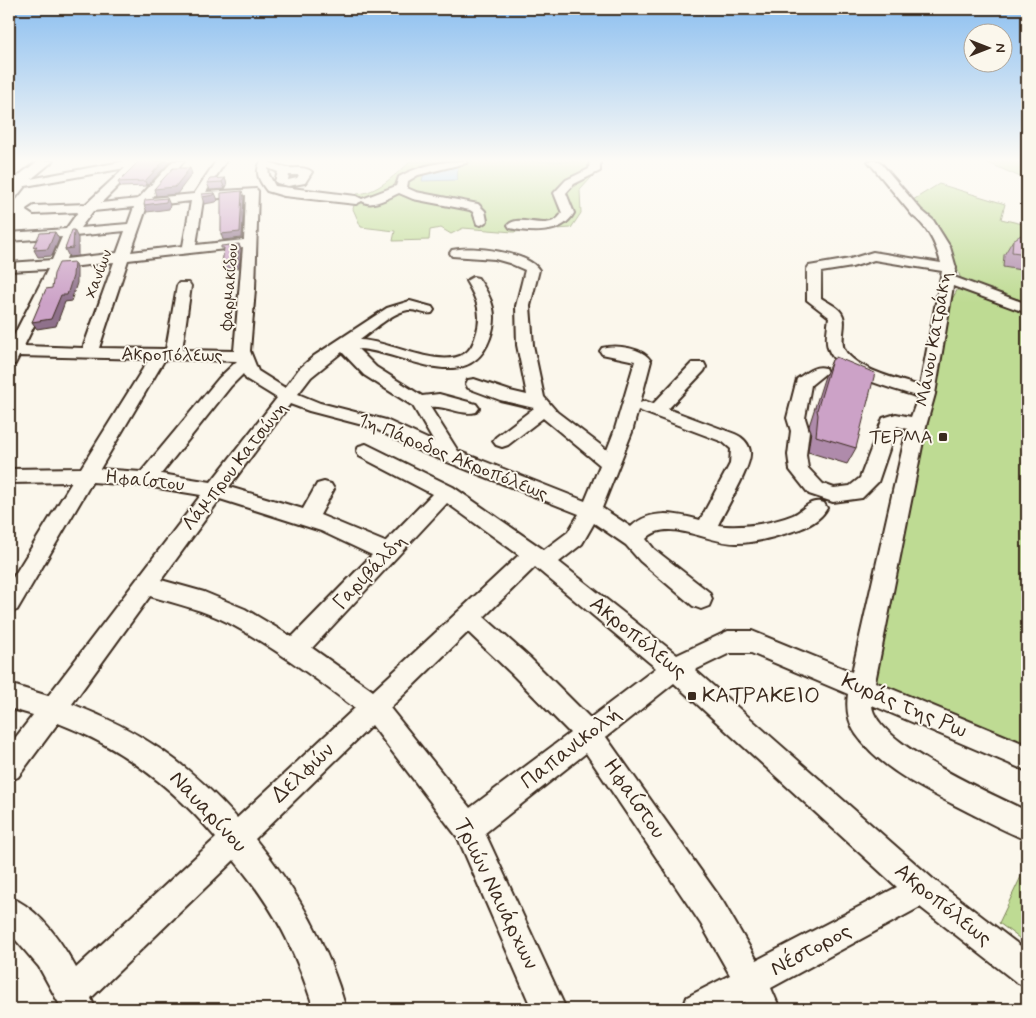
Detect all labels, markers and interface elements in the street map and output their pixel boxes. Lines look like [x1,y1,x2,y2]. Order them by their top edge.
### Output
north arrow [964,22,1014,72]
text: N [991,43,1009,53]
street label: Φαρμακίδου [216,243,244,332]
street label: Χανίων [81,247,117,301]
street label: Μάνου Κατράκη [910,269,958,409]
street label: Ακροπόλεως [121,342,223,368]
street label: Λάμπρου Κατσώνη [177,396,293,536]
street label: 1η Πάροδος Ακροπόλεως [354,407,552,507]
place label: ΤΕΡΜΑ [869,425,933,450]
marker: ΤΕΡΜΑ [937,431,949,443]
street label: Ηφαίστου [104,464,186,498]
street label: Γαριβάλδη [328,529,412,615]
street label: Ακροπόλεως [583,590,693,686]
street label: Κυράς της Ρω [837,667,971,745]
place label: ΚΑΤΡΑΚΕΙΟ [702,682,820,710]
marker: ΚΑΤΡΑΚΕΙΟ [686,690,698,702]
street label: Παπανικολή [515,700,627,796]
street label: Δελφών [265,736,341,809]
street label: Ηφαίστου [596,753,672,845]
street label: Ναυαρίνου [163,765,253,859]
street label: Τριών Ναυάρχων [447,814,545,974]
street label: Ακροπόλεως [888,857,998,953]
street label: Νέστορος [765,916,856,983]

